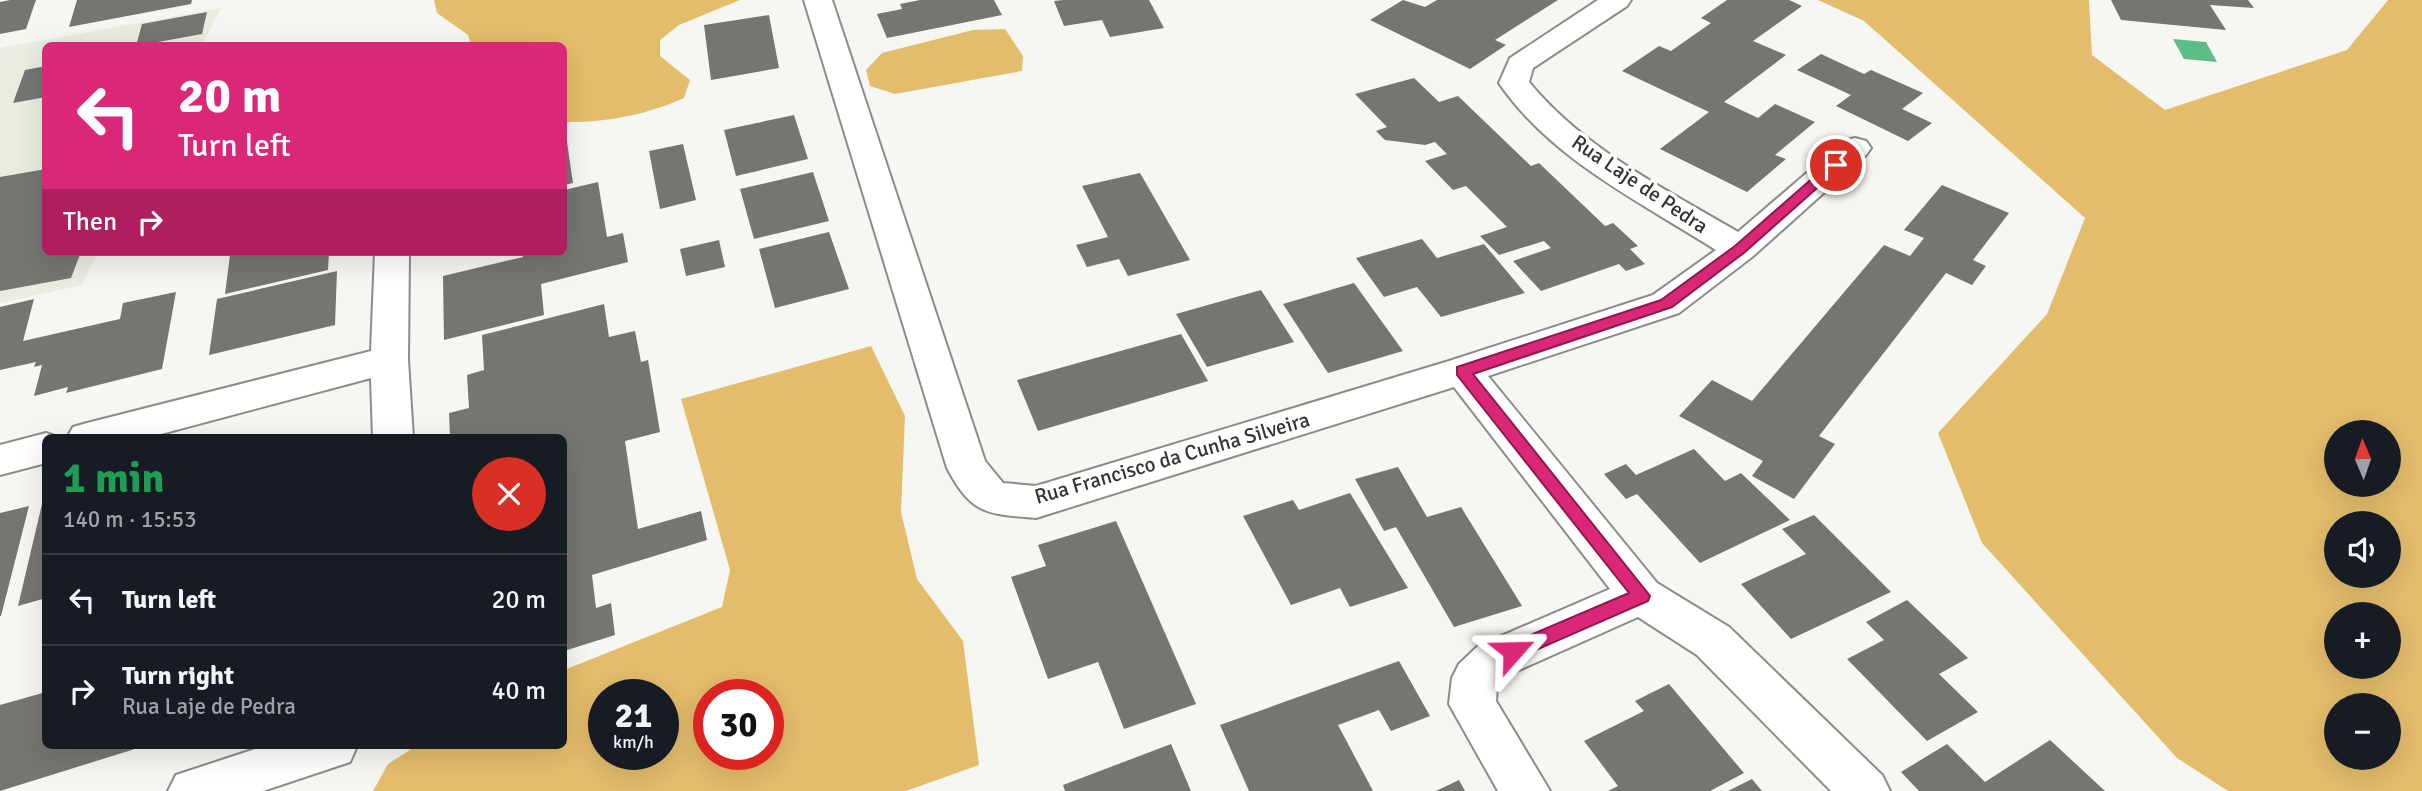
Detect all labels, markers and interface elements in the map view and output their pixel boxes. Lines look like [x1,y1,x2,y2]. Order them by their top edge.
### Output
text: 20 m [178,66,281,126]
icon: left [63,70,154,161]
text: Turn left [178,126,291,165]
street label: Rua Laje de Pedra [1567,129,1713,239]
pin [1806,135,1866,195]
icon: arrive [1817,146,1855,184]
icon: right [131,203,169,241]
text: Then [63,206,117,238]
street label: Rua Francisco da Cunha Silveira [1031,406,1313,510]
north arrow [2324,420,2401,497]
map controls [2324,420,2401,770]
text: 1 min [63,453,164,504]
button: close [472,457,546,531]
text: 140 m · 15:53 [63,505,197,534]
button: sound [2324,511,2401,588]
icon: left [63,581,101,619]
text: Turn left [122,584,216,616]
text: 20 m [491,584,546,616]
button: + [2324,602,2401,679]
position arrow [1476,614,1550,688]
text: Turn right [122,660,234,692]
icon: right [63,672,101,710]
text: 40 m [491,675,546,707]
speed limit sign: 30 [693,679,784,770]
text: Rua Laje de Pedra [122,692,296,721]
button: − [2324,693,2401,770]
text: 21 [615,694,652,737]
text: km/h [613,731,654,753]

